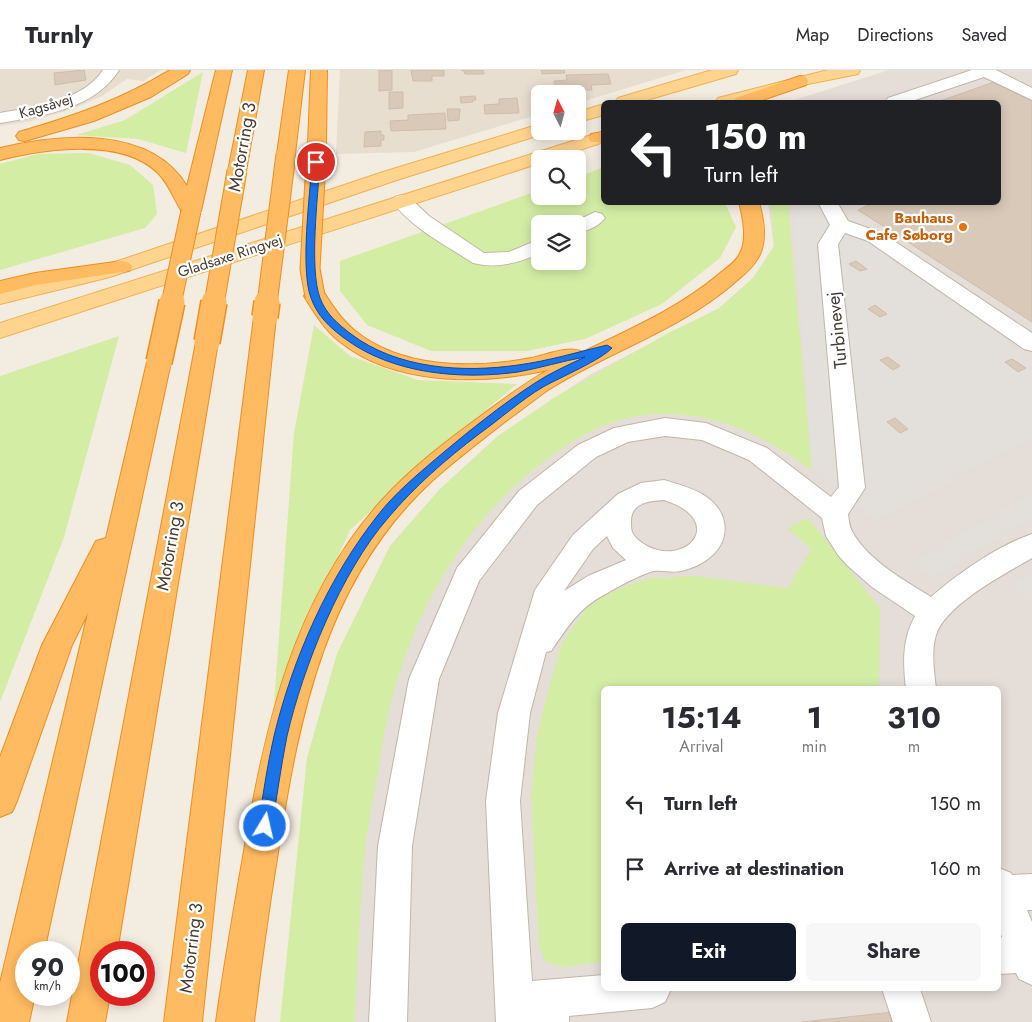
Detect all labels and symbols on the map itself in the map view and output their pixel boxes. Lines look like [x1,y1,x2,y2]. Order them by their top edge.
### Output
north arrow [531,85,586,140]
street label: Kagsåvej [16,88,76,124]
street label: Motorring 3 [221,100,263,194]
pin [295,141,337,183]
place label: Bauhaus Cafe Søborg [865,207,953,246]
marker: Bauhaus Cafe Søborg [957,221,969,233]
street label: Gladsaxe Ringvej [175,229,285,283]
street label: Turbinevej [820,290,854,370]
street label: Motorring 3 [149,499,191,593]
position arrow [238,799,290,851]
street label: Motorring 3 [173,901,209,995]
speed limit sign: 100 [90,941,155,1006]

